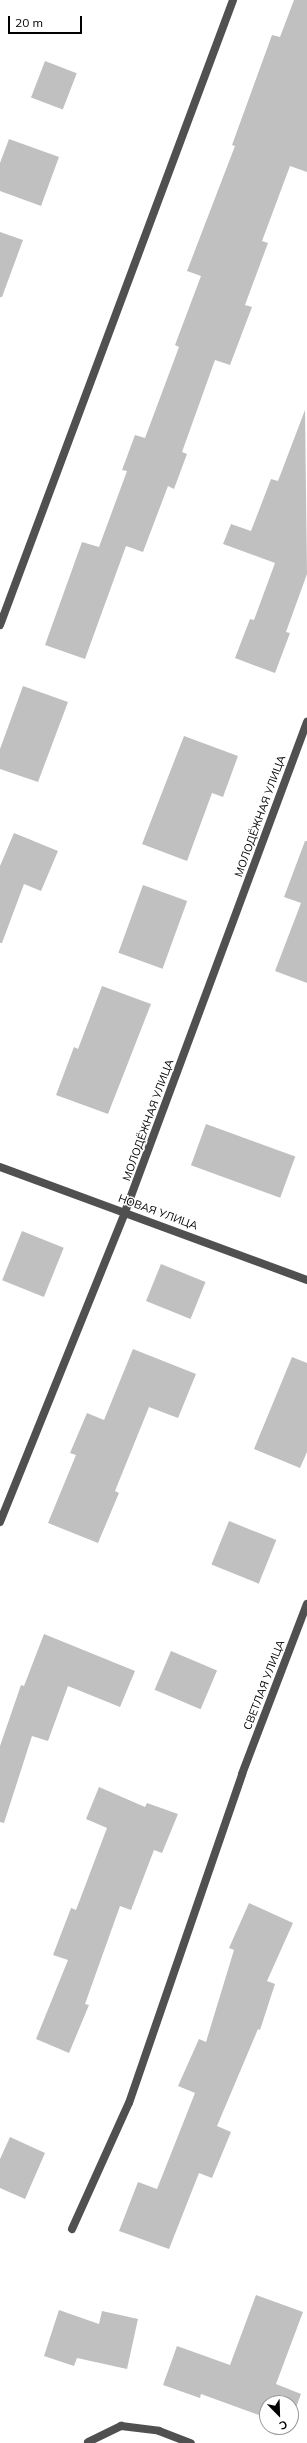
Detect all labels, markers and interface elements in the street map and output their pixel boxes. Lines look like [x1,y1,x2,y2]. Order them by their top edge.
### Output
scale bar [10,8,84,34]
text: 20 m [15,15,43,30]
street label: МОЛОДЁЖНАЯ УЛИЦА [232,753,288,879]
street label: МОЛОДЁЖНАЯ УЛИЦА [120,1057,176,1183]
street label: НОВАЯ УЛИЦА [116,1191,200,1233]
street label: СВЕТЛАЯ УЛИЦА [241,1638,287,1732]
north arrow [259,2395,299,2435]
text: С [277,2417,290,2433]

